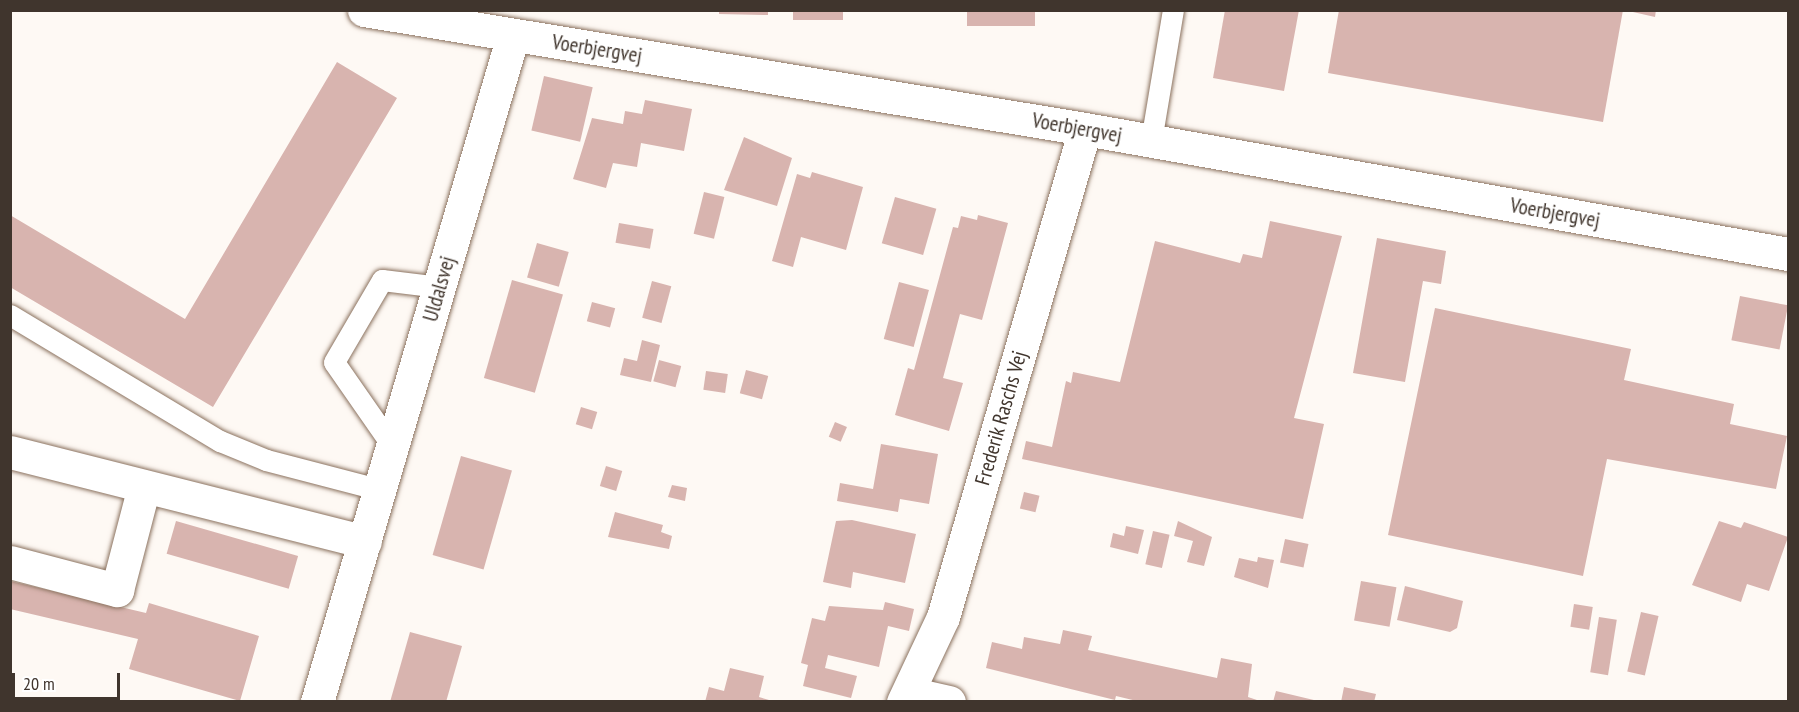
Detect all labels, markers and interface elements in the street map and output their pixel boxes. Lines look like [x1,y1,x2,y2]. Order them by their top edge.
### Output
street label: Voerbjergvej [550,29,644,69]
street label: Voerbjergvej [1030,108,1124,148]
street label: Voerbjergvej [1508,193,1602,233]
street label: Uldalsvej [418,253,460,325]
street label: Frederik Raschs Vej [970,347,1032,489]
scale bar [15,661,123,699]
text: 20 m [23,672,55,695]

